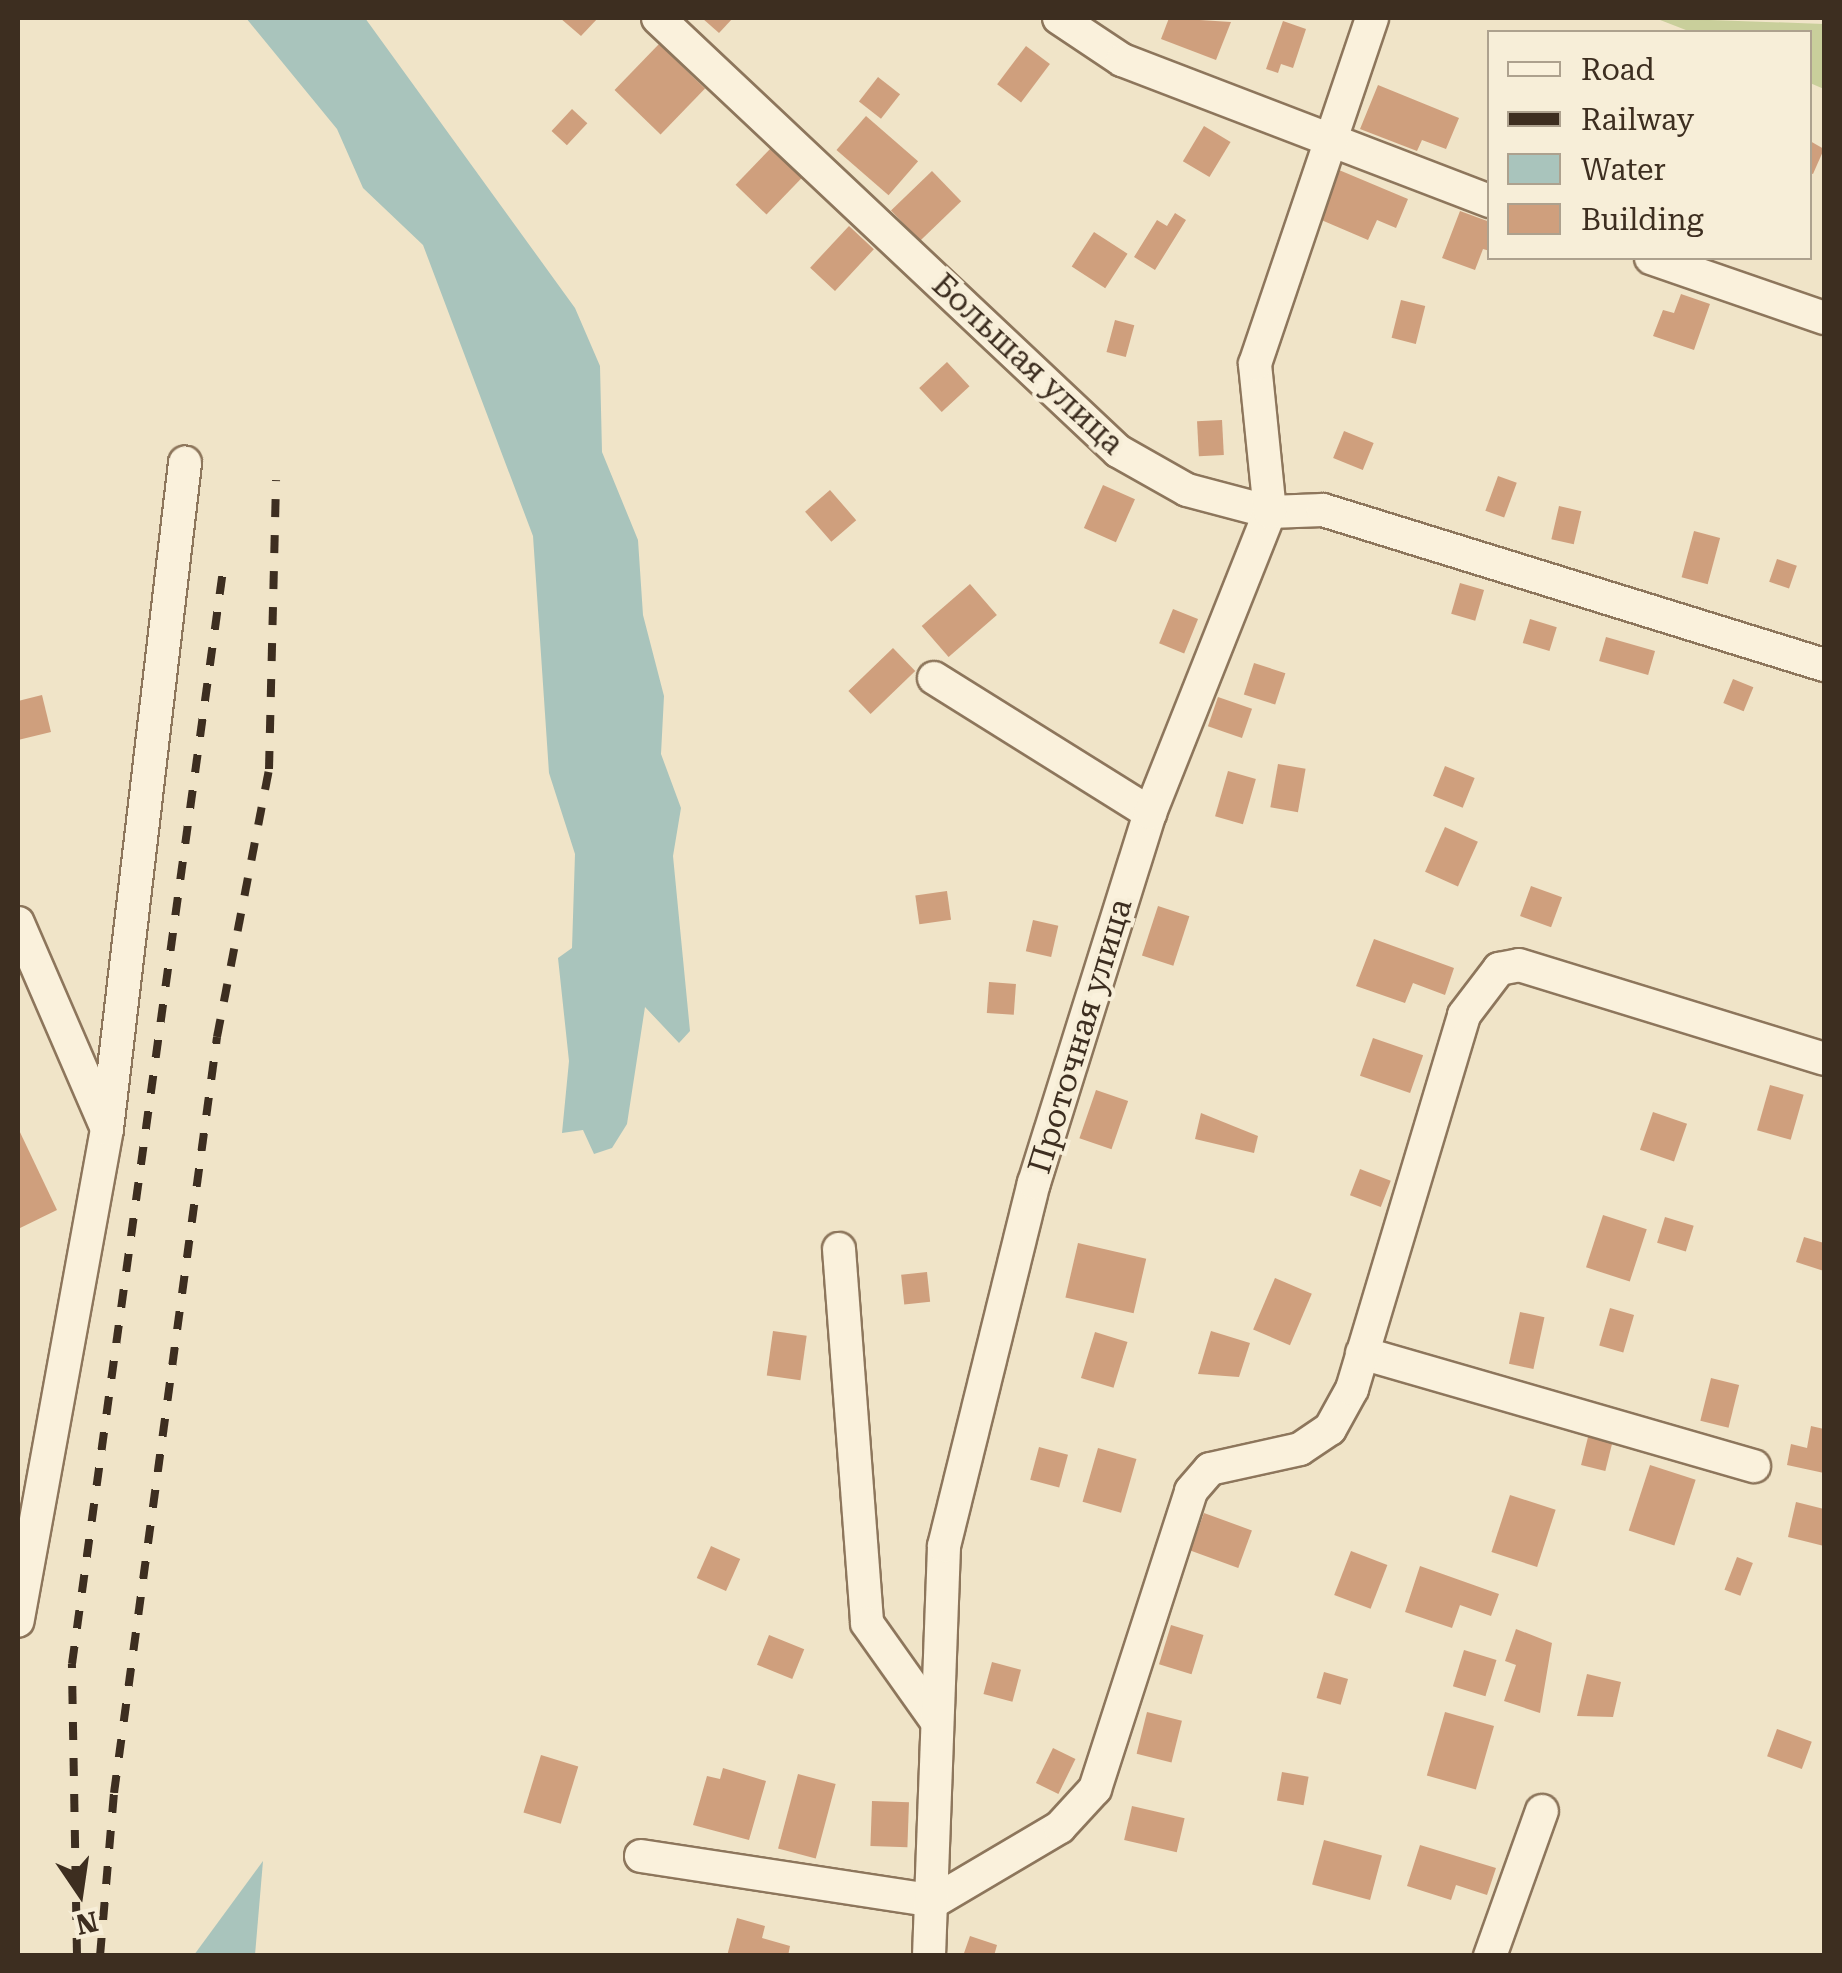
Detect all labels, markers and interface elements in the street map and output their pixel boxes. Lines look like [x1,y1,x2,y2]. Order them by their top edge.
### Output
legend [1487,30,1812,260]
text: Road [1581,52,1655,87]
text: Railway [1581,102,1694,137]
text: Water [1581,152,1666,187]
text: Building [1581,202,1704,237]
street label: Большая улица [924,265,1132,463]
street label: Проточная улица [1020,894,1140,1178]
north arrow [30,1843,130,1943]
text: N [73,1904,101,1941]

